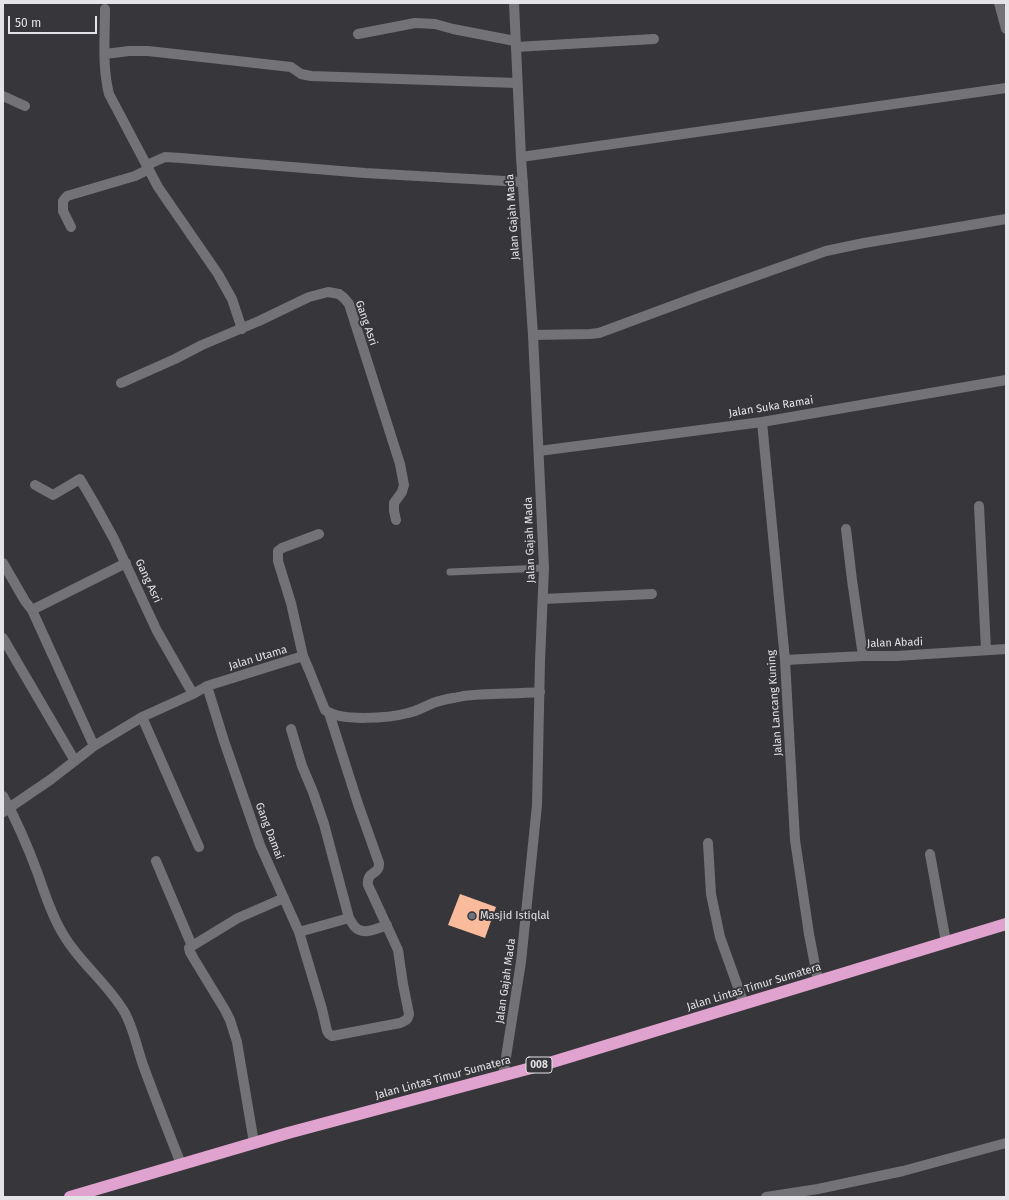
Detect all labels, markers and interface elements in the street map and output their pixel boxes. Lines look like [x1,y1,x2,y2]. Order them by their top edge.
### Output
scale bar [10,8,99,34]
text: 50 m [15,16,41,30]
street label: Jalan Gajah Mada [503,174,523,260]
street label: Gang Asri [352,299,380,347]
street label: Jalan Suka Ramai [728,394,814,420]
street label: Jalan Gajah Mada [522,497,538,583]
street label: Gang Asri [132,557,164,605]
street label: Jalan Abadi [867,635,923,651]
street label: Jalan Utama [227,643,289,673]
street label: Jalan Lancang Kuning [765,650,785,756]
street label: Gang Damai [252,801,286,861]
place label: Masjid Istiqlal [480,909,550,923]
marker: Masjid Istiqlal [467,911,477,921]
street label: Jalan Gajah Mada [493,937,519,1025]
street label: Jalan Lintas Timur Sumatera [685,960,823,1014]
street label: Jalan Lintas Timur Sumatera [374,1054,512,1102]
road number: 008 [526,1057,552,1073]

